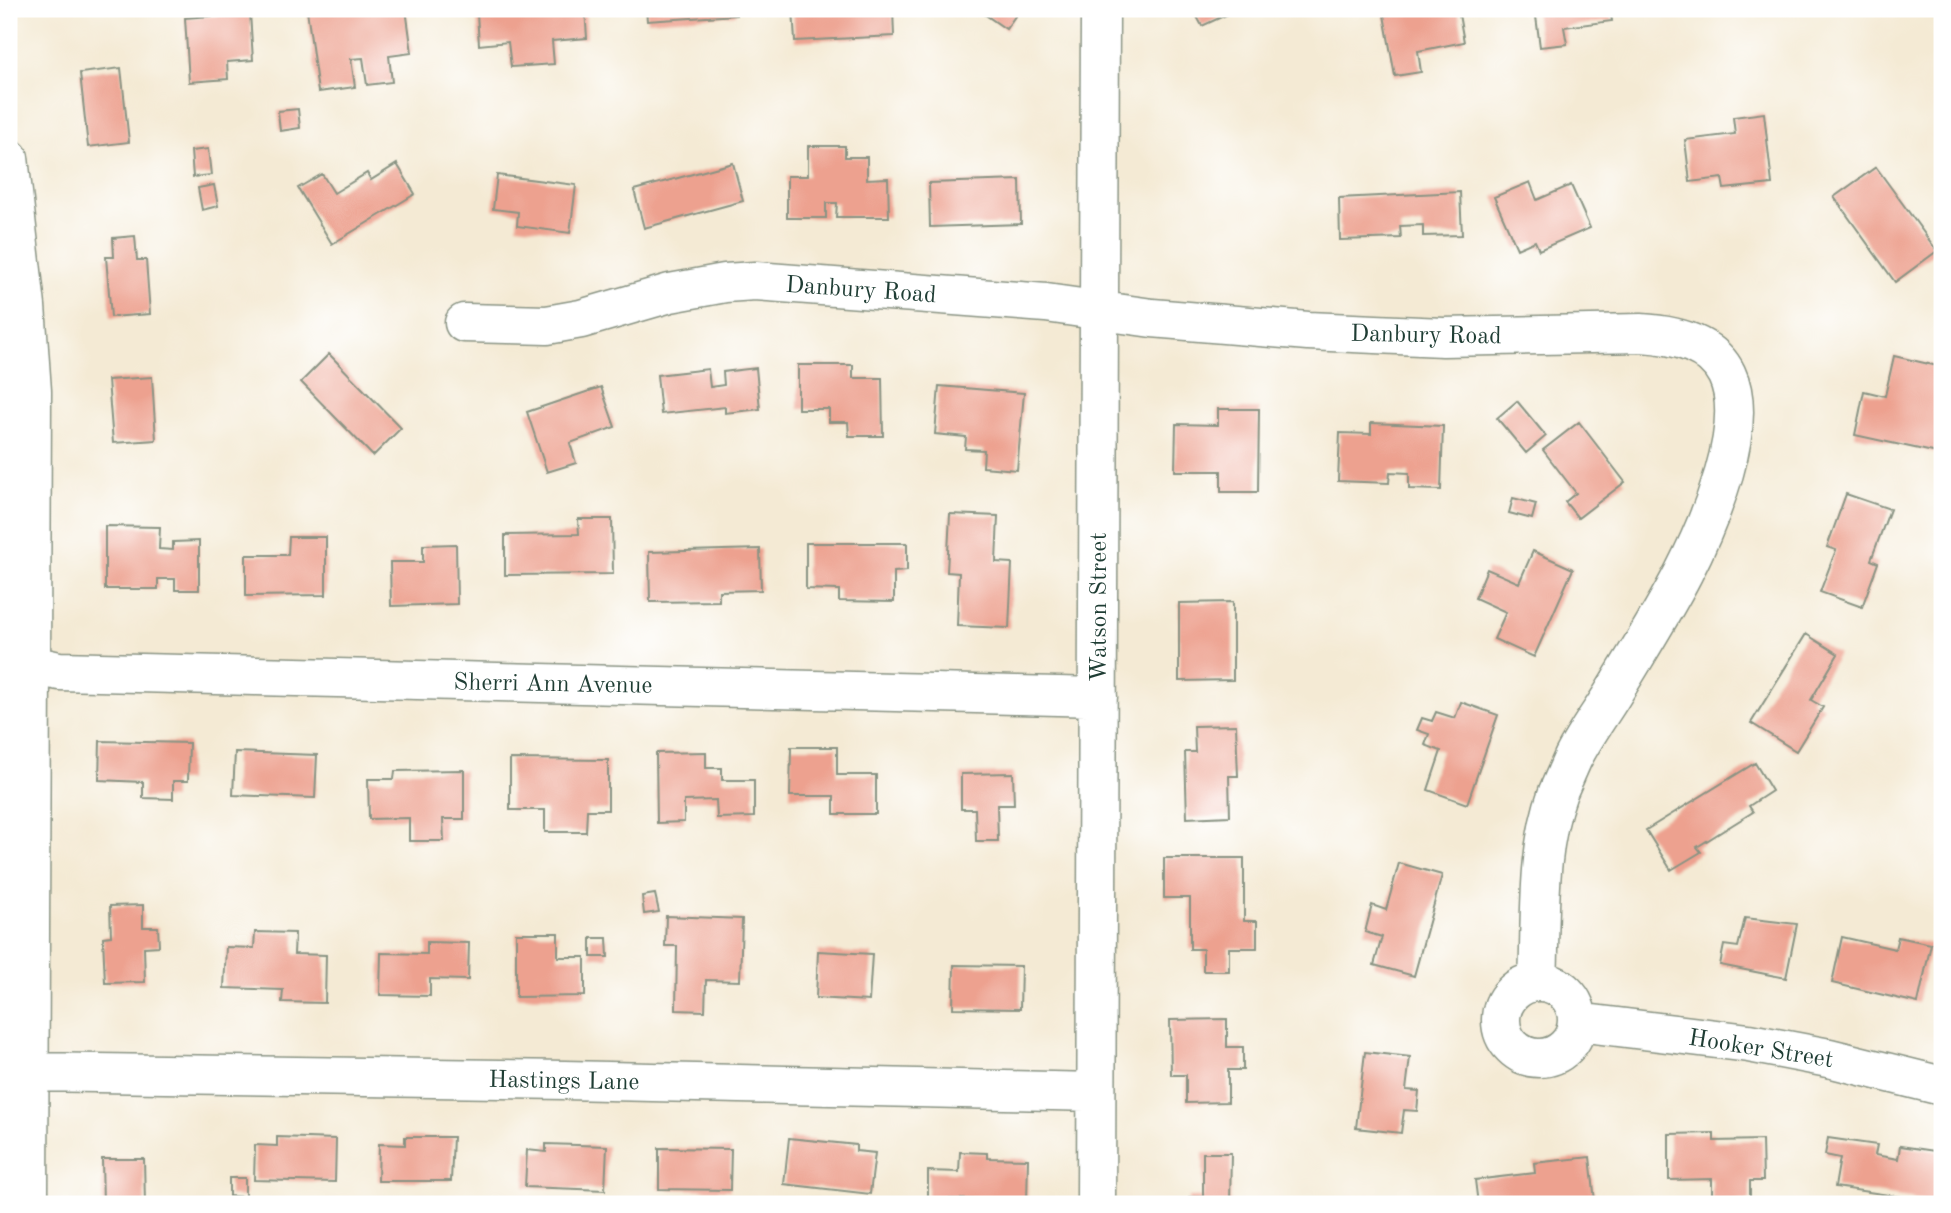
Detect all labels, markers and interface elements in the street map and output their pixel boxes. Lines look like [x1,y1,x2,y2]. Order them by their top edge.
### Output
street label: Danbury Road [785,274,937,308]
street label: Danbury Road [1350,323,1502,349]
street label: Watson Street [1088,532,1112,682]
street label: Sherri Ann Avenue [453,671,653,699]
street label: Hooker Street [1687,1027,1835,1073]
street label: Hastings Lane [488,1069,640,1095]

